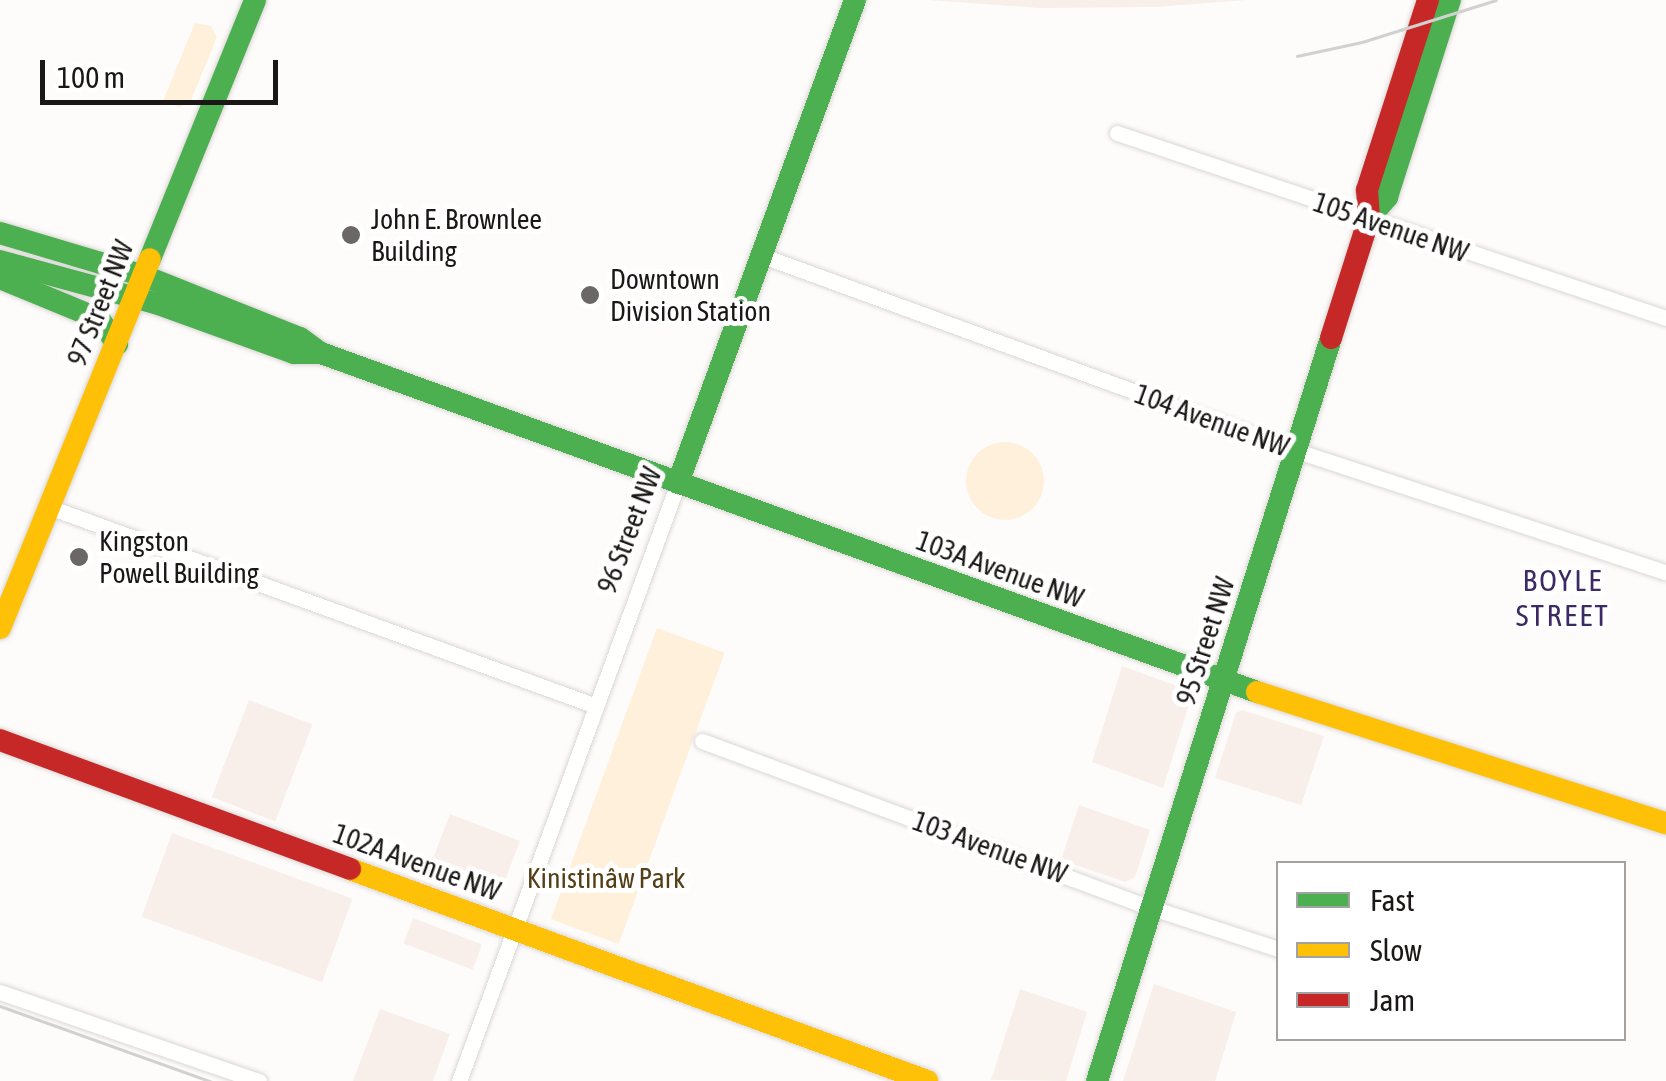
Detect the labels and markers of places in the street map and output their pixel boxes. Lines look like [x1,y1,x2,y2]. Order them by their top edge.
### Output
place label: John E. Brownlee Building [371,202,542,268]
marker: John E. Brownlee Building [340,224,362,246]
place label: Downtown Division Station [610,262,771,328]
marker: Downtown Division Station [579,284,601,306]
place label: Kingston Powell Building [99,524,259,590]
marker: Kingston Powell Building [68,546,90,568]

